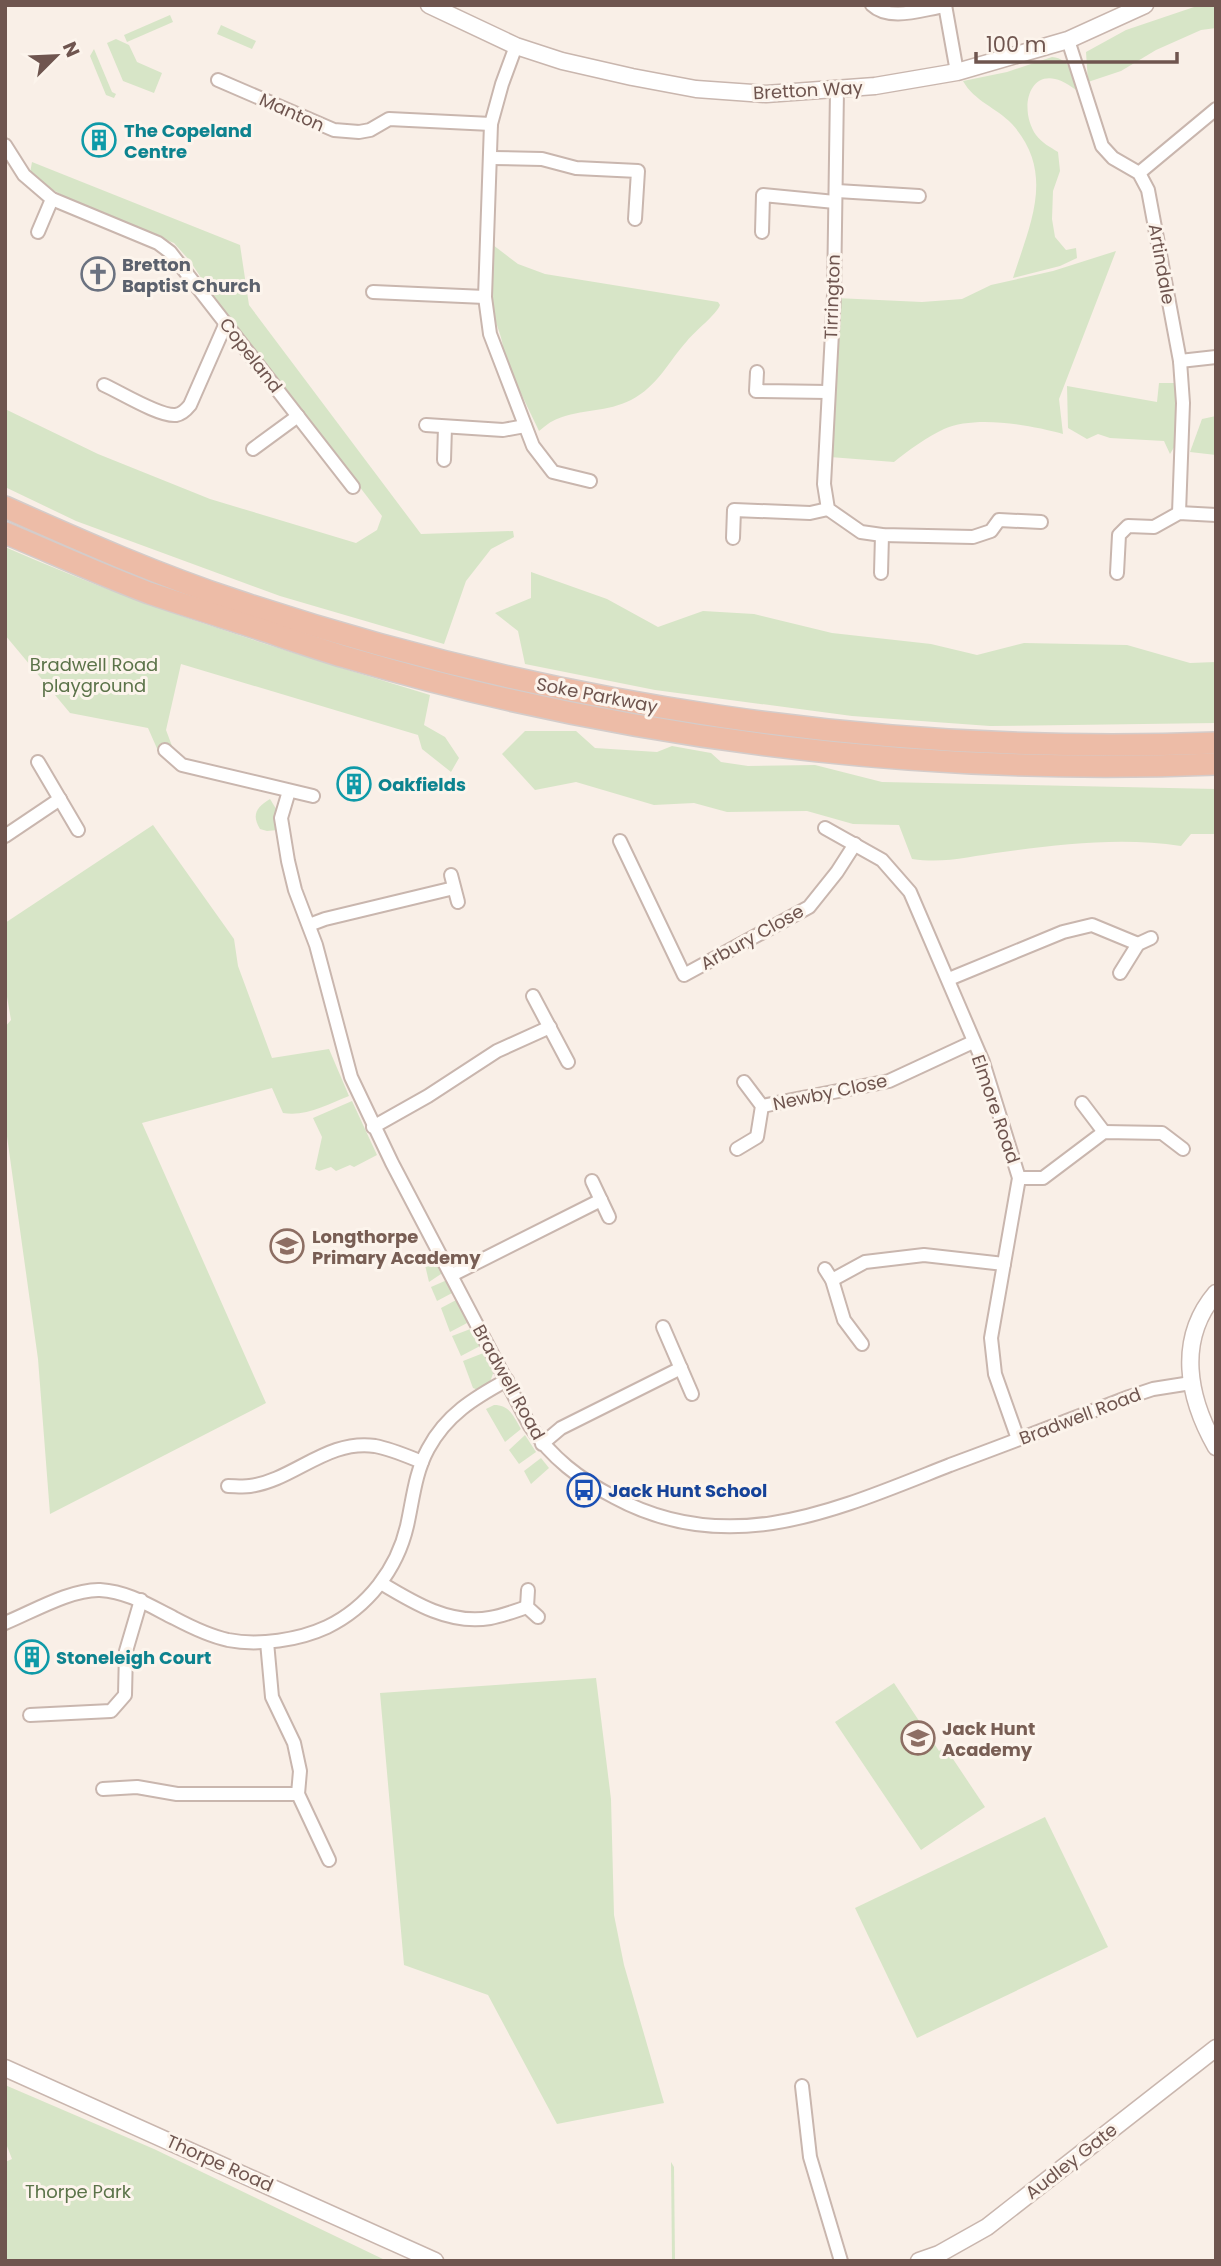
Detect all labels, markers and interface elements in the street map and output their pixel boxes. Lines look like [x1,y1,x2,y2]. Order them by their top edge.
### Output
north arrow [21,21,91,91]
scale bar [976,21,1177,65]
text: 100 m [986,30,1046,59]
text: N [56,37,86,61]
street label: Bretton Way [753,75,863,105]
street label: Manton [255,87,329,137]
place label: The Copeland Centre [124,118,252,164]
building icon: The Copeland Centre [80,121,118,159]
street label: Artindale [1143,222,1181,306]
place label: Bretton Baptist Church [122,252,261,298]
street label: Tirrington [818,254,846,340]
church icon: Bretton Baptist Church [79,255,117,293]
street label: Copeland [214,312,288,398]
park label: Bradwell Road playground [30,652,158,698]
street label: Soke Parkway [534,671,660,719]
building icon: Oakfields [335,765,373,803]
place label: Oakfields [378,772,466,797]
street label: Arbury Close [696,898,808,976]
street label: Elmore Road [966,1051,1026,1167]
street label: Newby Close [771,1068,889,1116]
place label: Longthorpe Primary Academy [312,1224,481,1270]
school or university icon: Longthorpe Primary Academy [268,1227,306,1265]
street label: Bradwell Road [467,1320,551,1444]
street label: Bradwell Road [1016,1381,1144,1451]
bus stop icon: Jack Hunt School [565,1471,603,1509]
place label: Jack Hunt School [608,1478,767,1503]
building icon: Stoneleigh Court [13,1638,51,1676]
place label: Stoneleigh Court [56,1645,211,1670]
place label: Jack Hunt Academy [942,1716,1035,1762]
school or university icon: Jack Hunt Academy [899,1719,937,1757]
street label: Audley Gate [1020,2117,1122,2205]
street label: Thorpe Road [163,2128,277,2198]
park label: Thorpe Park [25,2179,132,2204]

